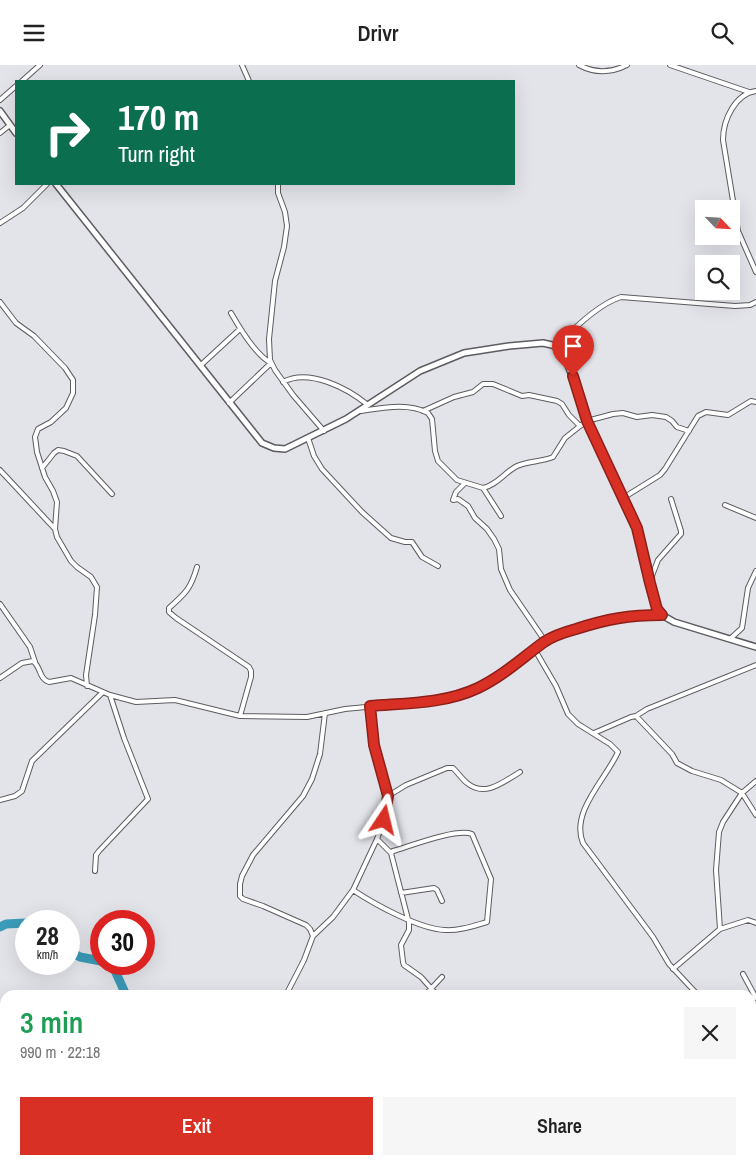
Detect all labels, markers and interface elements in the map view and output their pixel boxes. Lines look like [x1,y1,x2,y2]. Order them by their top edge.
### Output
text: Drivr [357,18,399,48]
icon: menu [20,19,48,47]
icon: search [708,19,736,47]
text: 170 m [118,94,199,141]
icon: right [35,100,100,165]
text: Turn right [118,139,195,169]
north arrow [695,200,740,245]
map controls [695,200,740,300]
button: search [695,255,740,300]
pin [552,325,594,376]
icon: arrive [559,332,587,360]
position arrow [357,793,409,845]
speed limit sign: 30 [90,910,155,975]
text: 28 [36,919,59,953]
text: km/h [37,947,58,963]
text: 3 min [20,1002,83,1042]
button: close [684,1007,736,1059]
text: 990 m · 22:18 [20,1041,100,1063]
button: Exit [20,1097,373,1155]
button: Share [383,1097,736,1155]

